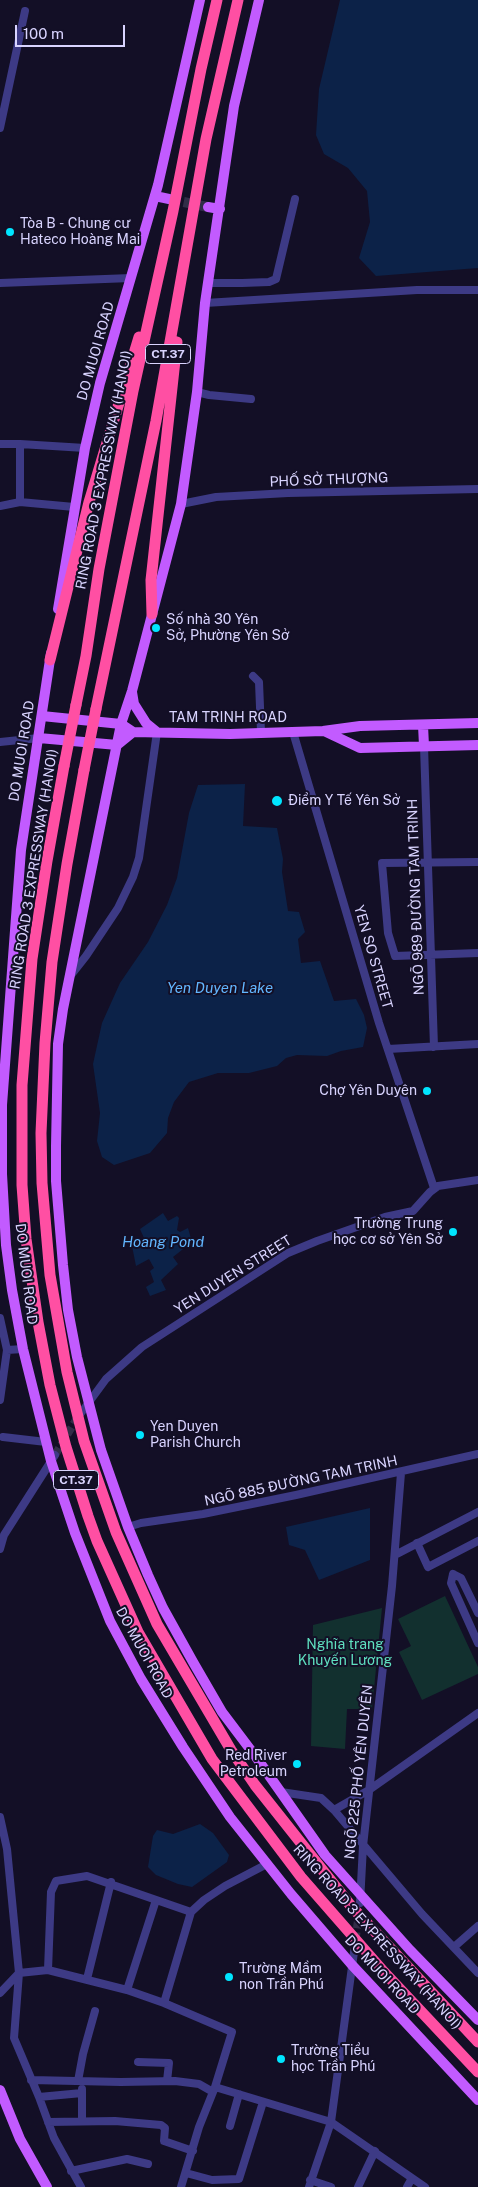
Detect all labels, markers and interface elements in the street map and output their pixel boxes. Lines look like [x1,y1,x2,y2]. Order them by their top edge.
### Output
scale bar [18,15,128,47]
text: 100 m [23,25,64,42]
place label: Tòa B - Chung cư Hateco Hoàng Mai [20,216,140,248]
marker: Tòa B - Chung cư Hateco Hoàng Mai [4,226,16,238]
street label: DO MUOI ROAD [74,300,118,402]
road number: CT.37 [146,344,190,364]
street label: RING ROAD 3 EXPRESSWAY (HANOI) [73,349,135,591]
street label: PHỐ SỞ THƯỢNG [269,470,389,490]
place label: Số nhà 30 Yên Sở, Phường Yên Sở [166,612,289,644]
marker: Số nhà 30 Yên Sở, Phường Yên Sở [150,622,162,634]
street label: DO MUOI ROAD [6,699,38,803]
street label: TAM TRINH ROAD [169,710,287,726]
street label: RING ROAD 3 EXPRESSWAY (HANOI) [7,748,61,990]
place label: Điểm Y Tế Yên Sở [288,793,400,809]
marker: Điểm Y Tế Yên Sở [270,794,284,808]
street label: NGÕ 989 ĐƯỜNG TAM TRINH [404,798,428,996]
street label: YEN SO STREET [350,903,396,1011]
water label: Yen Duyen Lake [167,979,273,997]
place label: Chợ Yên Duyên [319,1083,417,1099]
marker: Chợ Yên Duyên [421,1085,433,1097]
place label: Trường Trung học cơ sở Yên Sở [333,1216,443,1248]
street label: DO MUOI ROAD [11,1222,41,1326]
marker: Trường Trung học cơ sở Yên Sở [447,1226,459,1238]
street label: YEN DUYEN STREET [171,1232,295,1318]
water label: Hoang Pond [122,1233,204,1251]
place label: Yen Duyen Parish Church [150,1419,241,1451]
marker: Yen Duyen Parish Church [134,1429,146,1441]
street label: NGÕ 885 ĐƯỜNG TAM TRINH [203,1452,399,1510]
road number: CT.37 [54,1470,98,1490]
street label: DO MUOI ROAD [112,1604,176,1702]
park label: Nghĩa trang Khuyến Lương [298,1637,392,1670]
street label: NGÕ 225 PHỐ YÊN DUYÊN [341,1684,377,1860]
place label: Red River Petroleum [220,1748,287,1780]
marker: Red River Petroleum [291,1758,303,1770]
street label: RING ROAD 3 EXPRESSWAY (HANOI) [289,1841,465,2033]
street label: DO MUOI ROAD [341,1932,423,2018]
place label: Trường Mầm non Trần Phú [239,1961,324,1994]
marker: Trường Mầm non Trần Phú [223,1971,235,1983]
place label: Trường Tiểu học Trần Phú [291,2043,375,2076]
marker: Trường Tiểu học Trần Phú [275,2053,287,2065]

